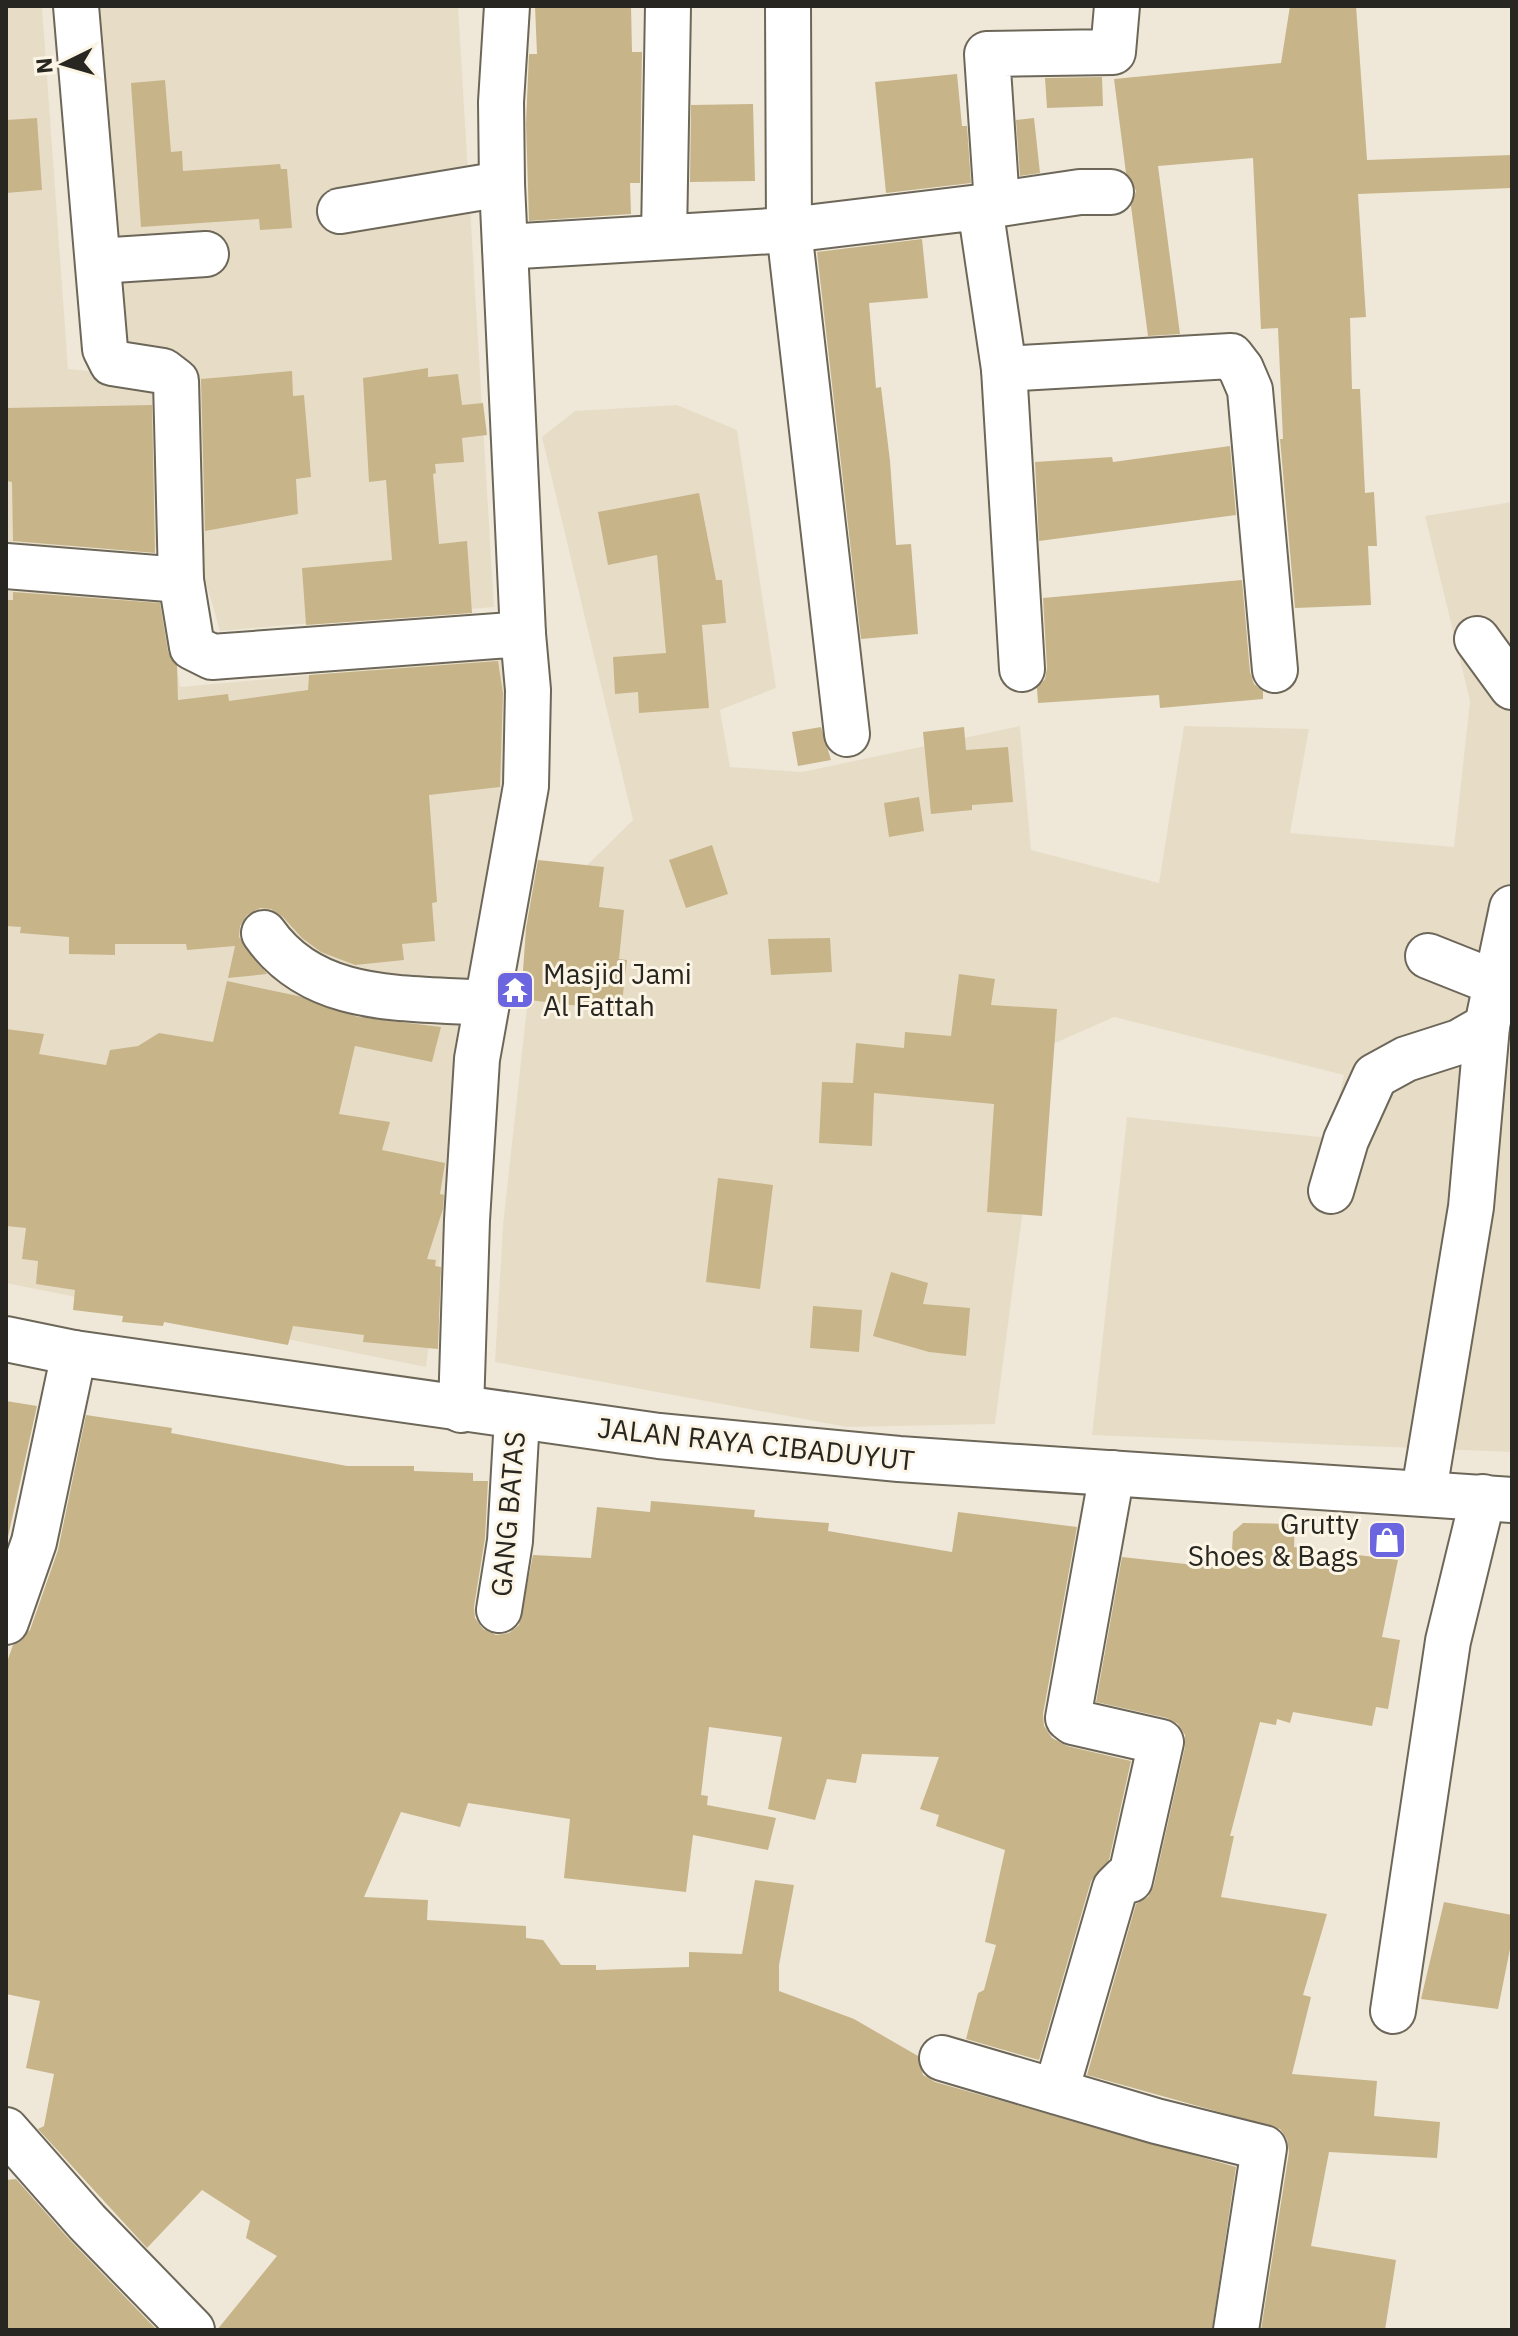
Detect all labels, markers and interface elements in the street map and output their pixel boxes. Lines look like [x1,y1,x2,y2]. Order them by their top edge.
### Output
north arrow [24,24,104,104]
text: N [28,57,59,75]
place label: Masjid Jami Al Fattah [543,955,692,1024]
temple icon: Masjid Jami Al Fattah [494,969,536,1011]
street label: JALAN RAYA CIBADUYUT [596,1408,917,1479]
street label: GANG BATAS [482,1430,533,1598]
place label: Grutty Shoes & Bags [1188,1505,1359,1574]
shop icon: Grutty Shoes & Bags [1366,1519,1408,1561]

